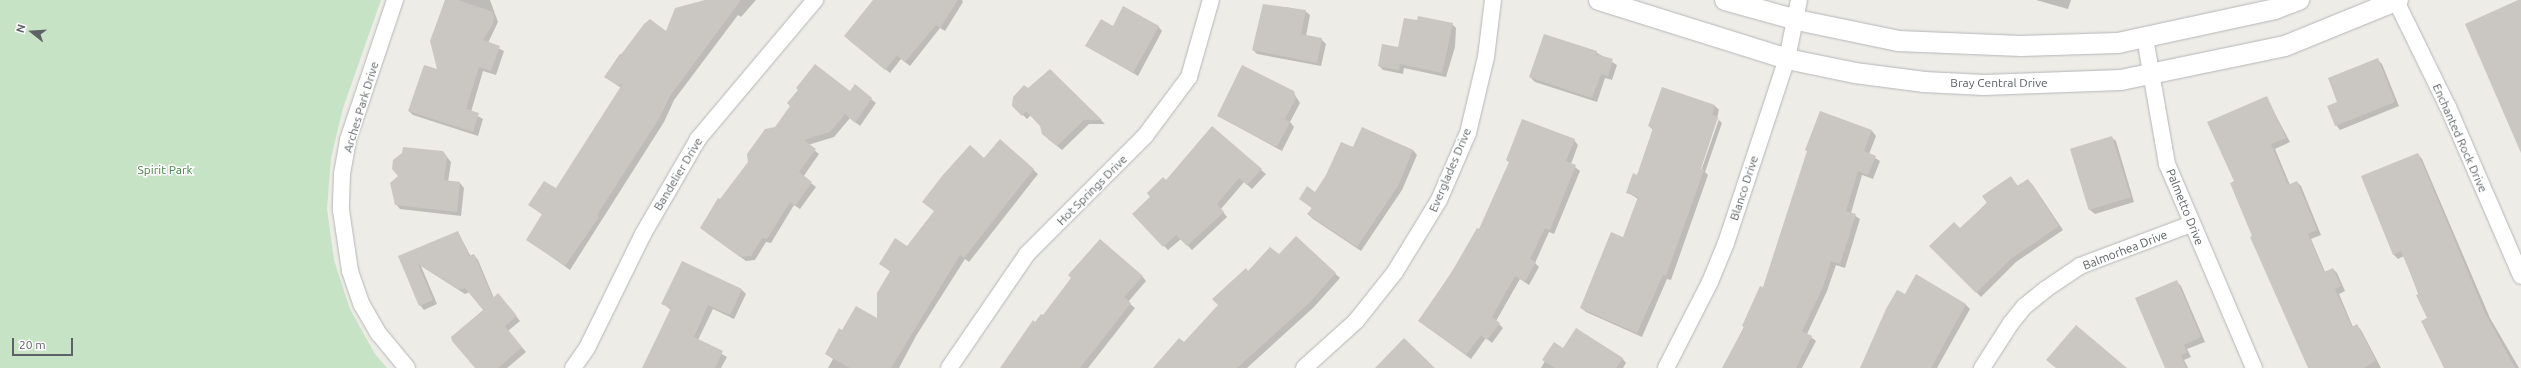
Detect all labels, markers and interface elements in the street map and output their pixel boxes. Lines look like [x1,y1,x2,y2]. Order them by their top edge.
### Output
north arrow [12,12,52,52]
text: N [14,23,27,34]
street label: Arches Park Drive [340,60,382,154]
street label: Bray Central Drive [1950,76,2048,90]
street label: Enchanted Rock Drive [2430,81,2490,195]
street label: Everglades Drive [1426,126,1474,214]
street label: Bandelier Drive [651,135,705,213]
street label: Hot Springs Drive [1054,152,1130,228]
street label: Blanco Drive [1727,154,1761,222]
park label: Spirit Park [138,163,192,177]
street label: Palmetto Drive [2163,167,2207,247]
street label: Balmorhea Drive [2081,227,2169,273]
scale bar [14,330,75,356]
text: 20 m [19,338,46,351]

